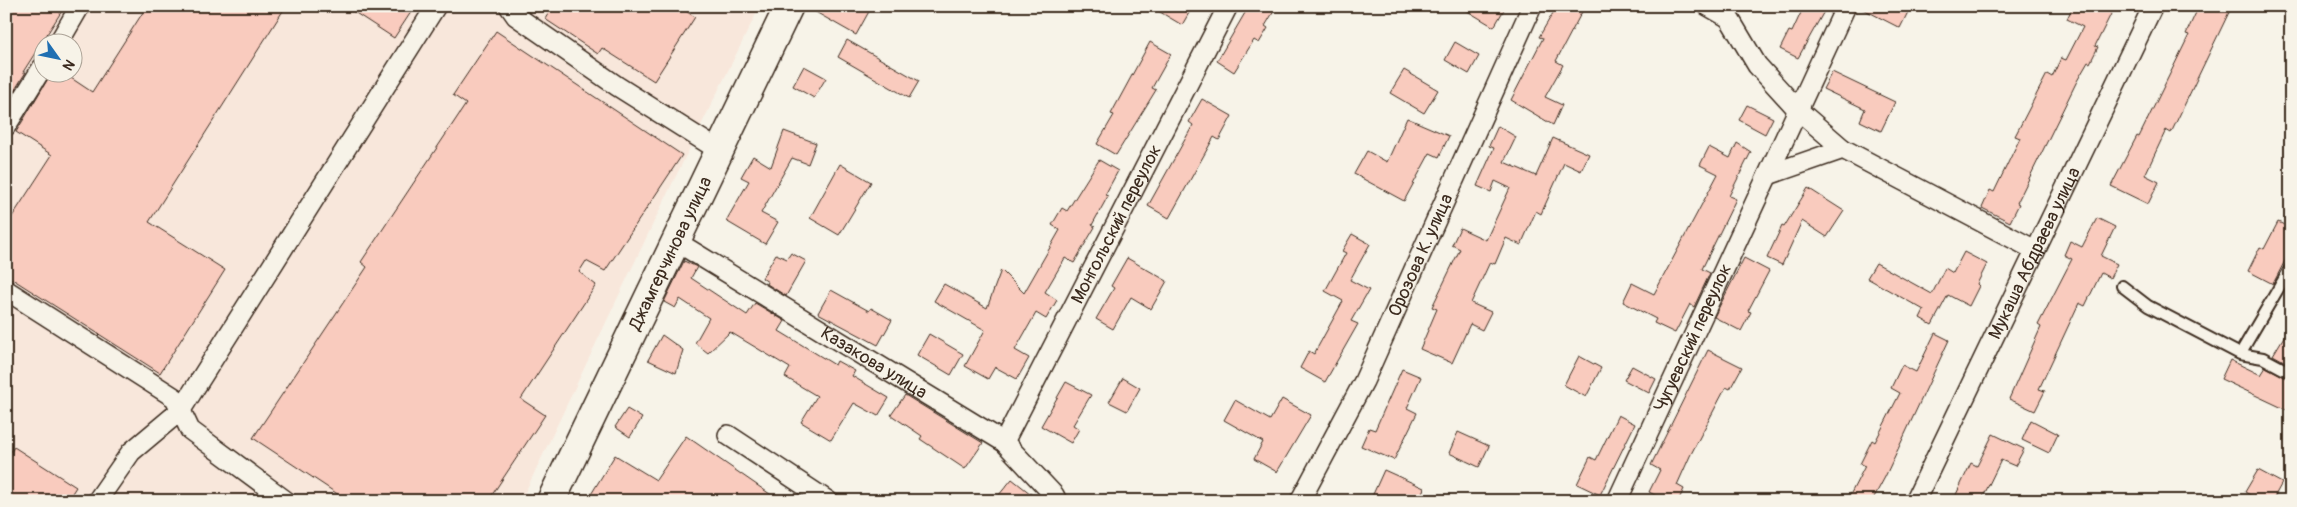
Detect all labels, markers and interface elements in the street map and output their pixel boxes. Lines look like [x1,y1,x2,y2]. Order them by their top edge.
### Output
north arrow [32,32,82,82]
text: N [59,56,78,73]
street label: Монгольский переулок [1066,141,1167,308]
street label: Мукаша Абдраева улица [1984,164,2086,343]
street label: Джамгерчинова улица [623,173,717,335]
street label: Орозова К. улица [1383,190,1458,320]
street label: Чугуевский переулок [1649,260,1737,416]
street label: Казакова улица [816,322,931,404]

